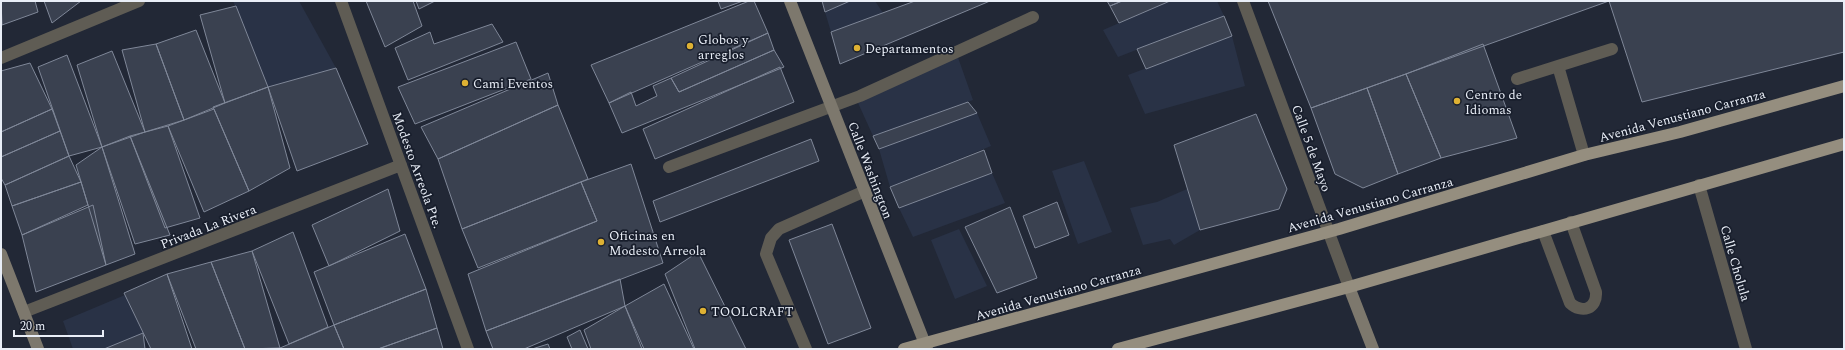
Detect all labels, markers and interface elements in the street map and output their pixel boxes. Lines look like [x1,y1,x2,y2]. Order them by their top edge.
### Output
place label: Globos y arreglos [698,30,749,65]
place label: Departamentos [865,39,954,59]
marker: Globos y arreglos [685,41,695,51]
marker: Departamentos [852,43,862,53]
place label: Cami Eventos [473,74,553,94]
marker: Cami Eventos [460,78,470,88]
street label: Avenida Venustiano Carranza [1597,84,1768,148]
place label: Centro de Idiomas [1465,85,1522,120]
marker: Centro de Idiomas [1452,96,1462,106]
street label: Calle 5 de Mayo [1286,102,1336,195]
street label: Modesto Arreola Pte. [387,109,447,231]
street label: Calle Washington [842,119,898,222]
street label: Avenida Venustiano Carranza [1285,172,1456,238]
street label: Privada La Rivera [157,199,260,254]
street label: Calle Cholula [1715,223,1756,304]
place label: Oficinas en Modesto Arreola [609,226,707,261]
marker: Oficinas en Modesto Arreola [596,237,606,247]
street label: Avenida Venustiano Carranza [973,260,1144,326]
place label: TOOLCRAFT [711,302,794,322]
marker: TOOLCRAFT [698,306,708,316]
scale bar [14,312,103,338]
text: 20 m [20,317,45,336]

